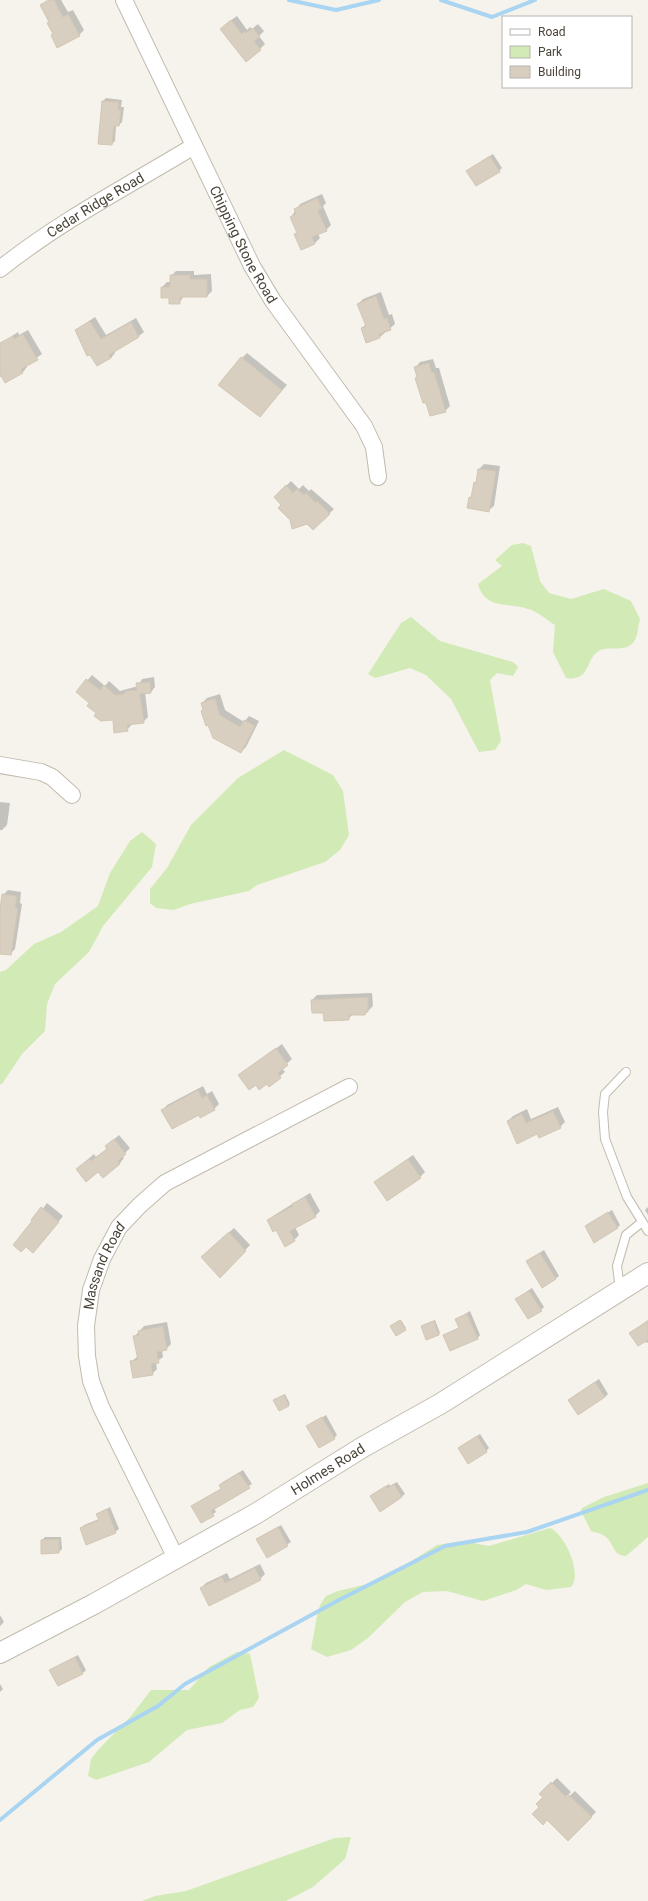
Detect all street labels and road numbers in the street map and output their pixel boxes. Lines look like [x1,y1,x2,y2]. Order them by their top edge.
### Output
street label: Cedar Ridge Road [44,169,147,241]
street label: Chipping Stone Road [207,183,280,306]
street label: Massand Road [80,1218,128,1311]
street label: Holmes Road [288,1440,368,1498]

